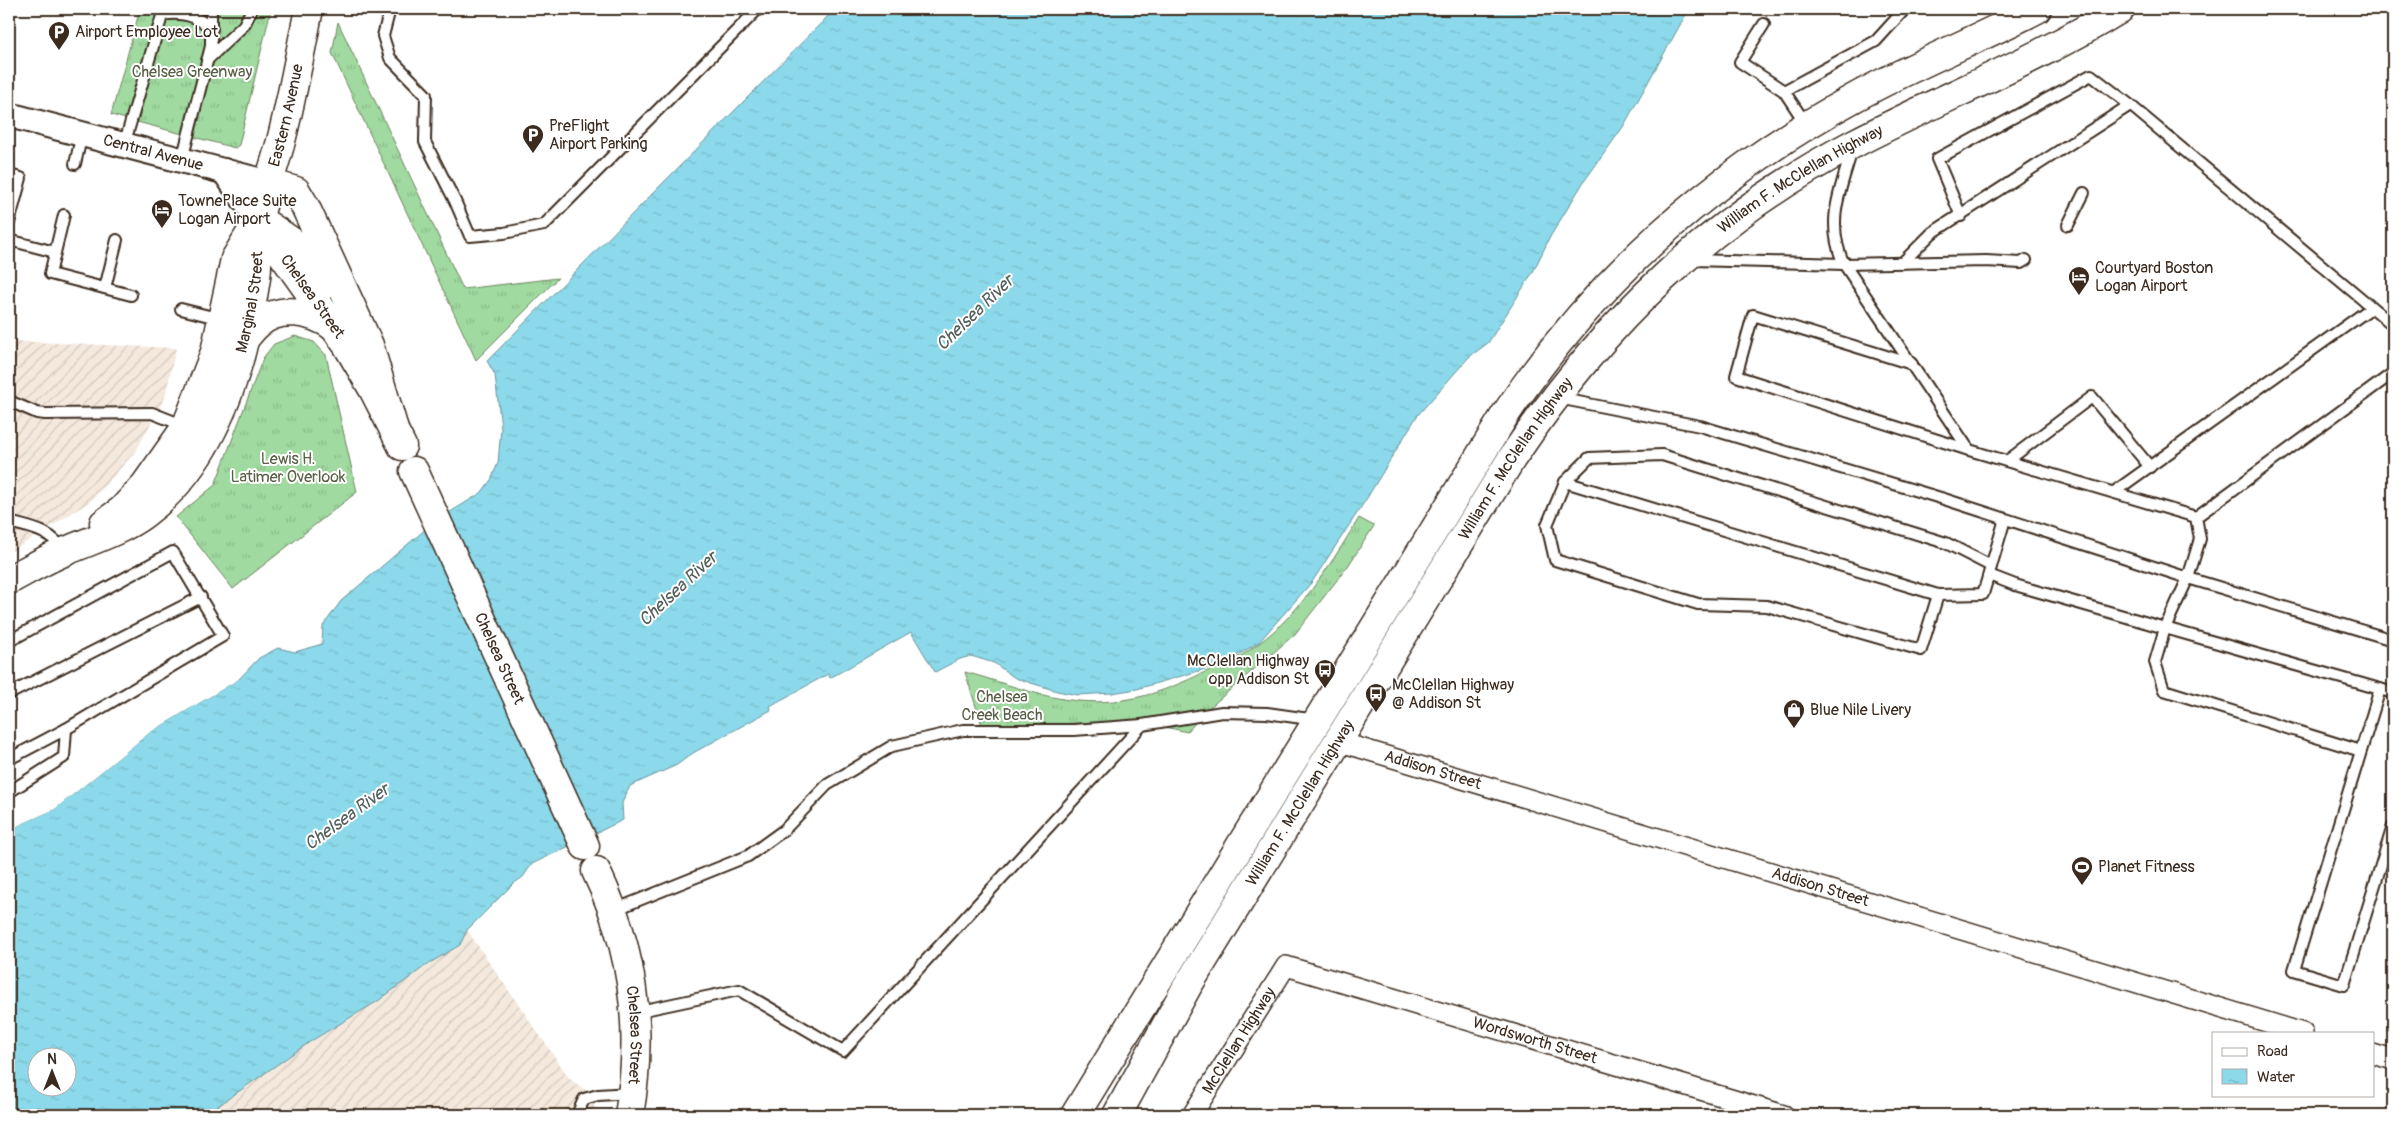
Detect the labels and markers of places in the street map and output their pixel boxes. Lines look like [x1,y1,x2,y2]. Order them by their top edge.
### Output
parking icon: Airport Employee Lot [47,20,71,51]
place label: Airport Employee Lot [75,22,219,42]
place label: PreFlight Airport Parking [549,116,648,154]
parking icon: PreFlight Airport Parking [521,123,545,154]
place label: TownePlace Suite Logan Airport [178,191,297,229]
hotel icon: TownePlace Suite Logan Airport [150,198,174,229]
place label: Courtyard Boston Logan Airport [2095,258,2213,296]
hotel icon: Courtyard Boston Logan Airport [2067,265,2091,296]
place label: McClellan Highway opp Addison St [1187,651,1310,689]
bus stop icon: McClellan Highway opp Addison St [1313,658,1337,689]
place label: McClellan Highway @ Addison St [1392,675,1514,713]
bus stop icon: McClellan Highway @ Addison St [1364,682,1388,713]
shop icon: Blue Nile Livery [1782,698,1806,729]
place label: Blue Nile Livery [1810,700,1911,720]
sports icon: Planet Fitness [2070,855,2094,886]
place label: Planet Fitness [2098,857,2195,877]

